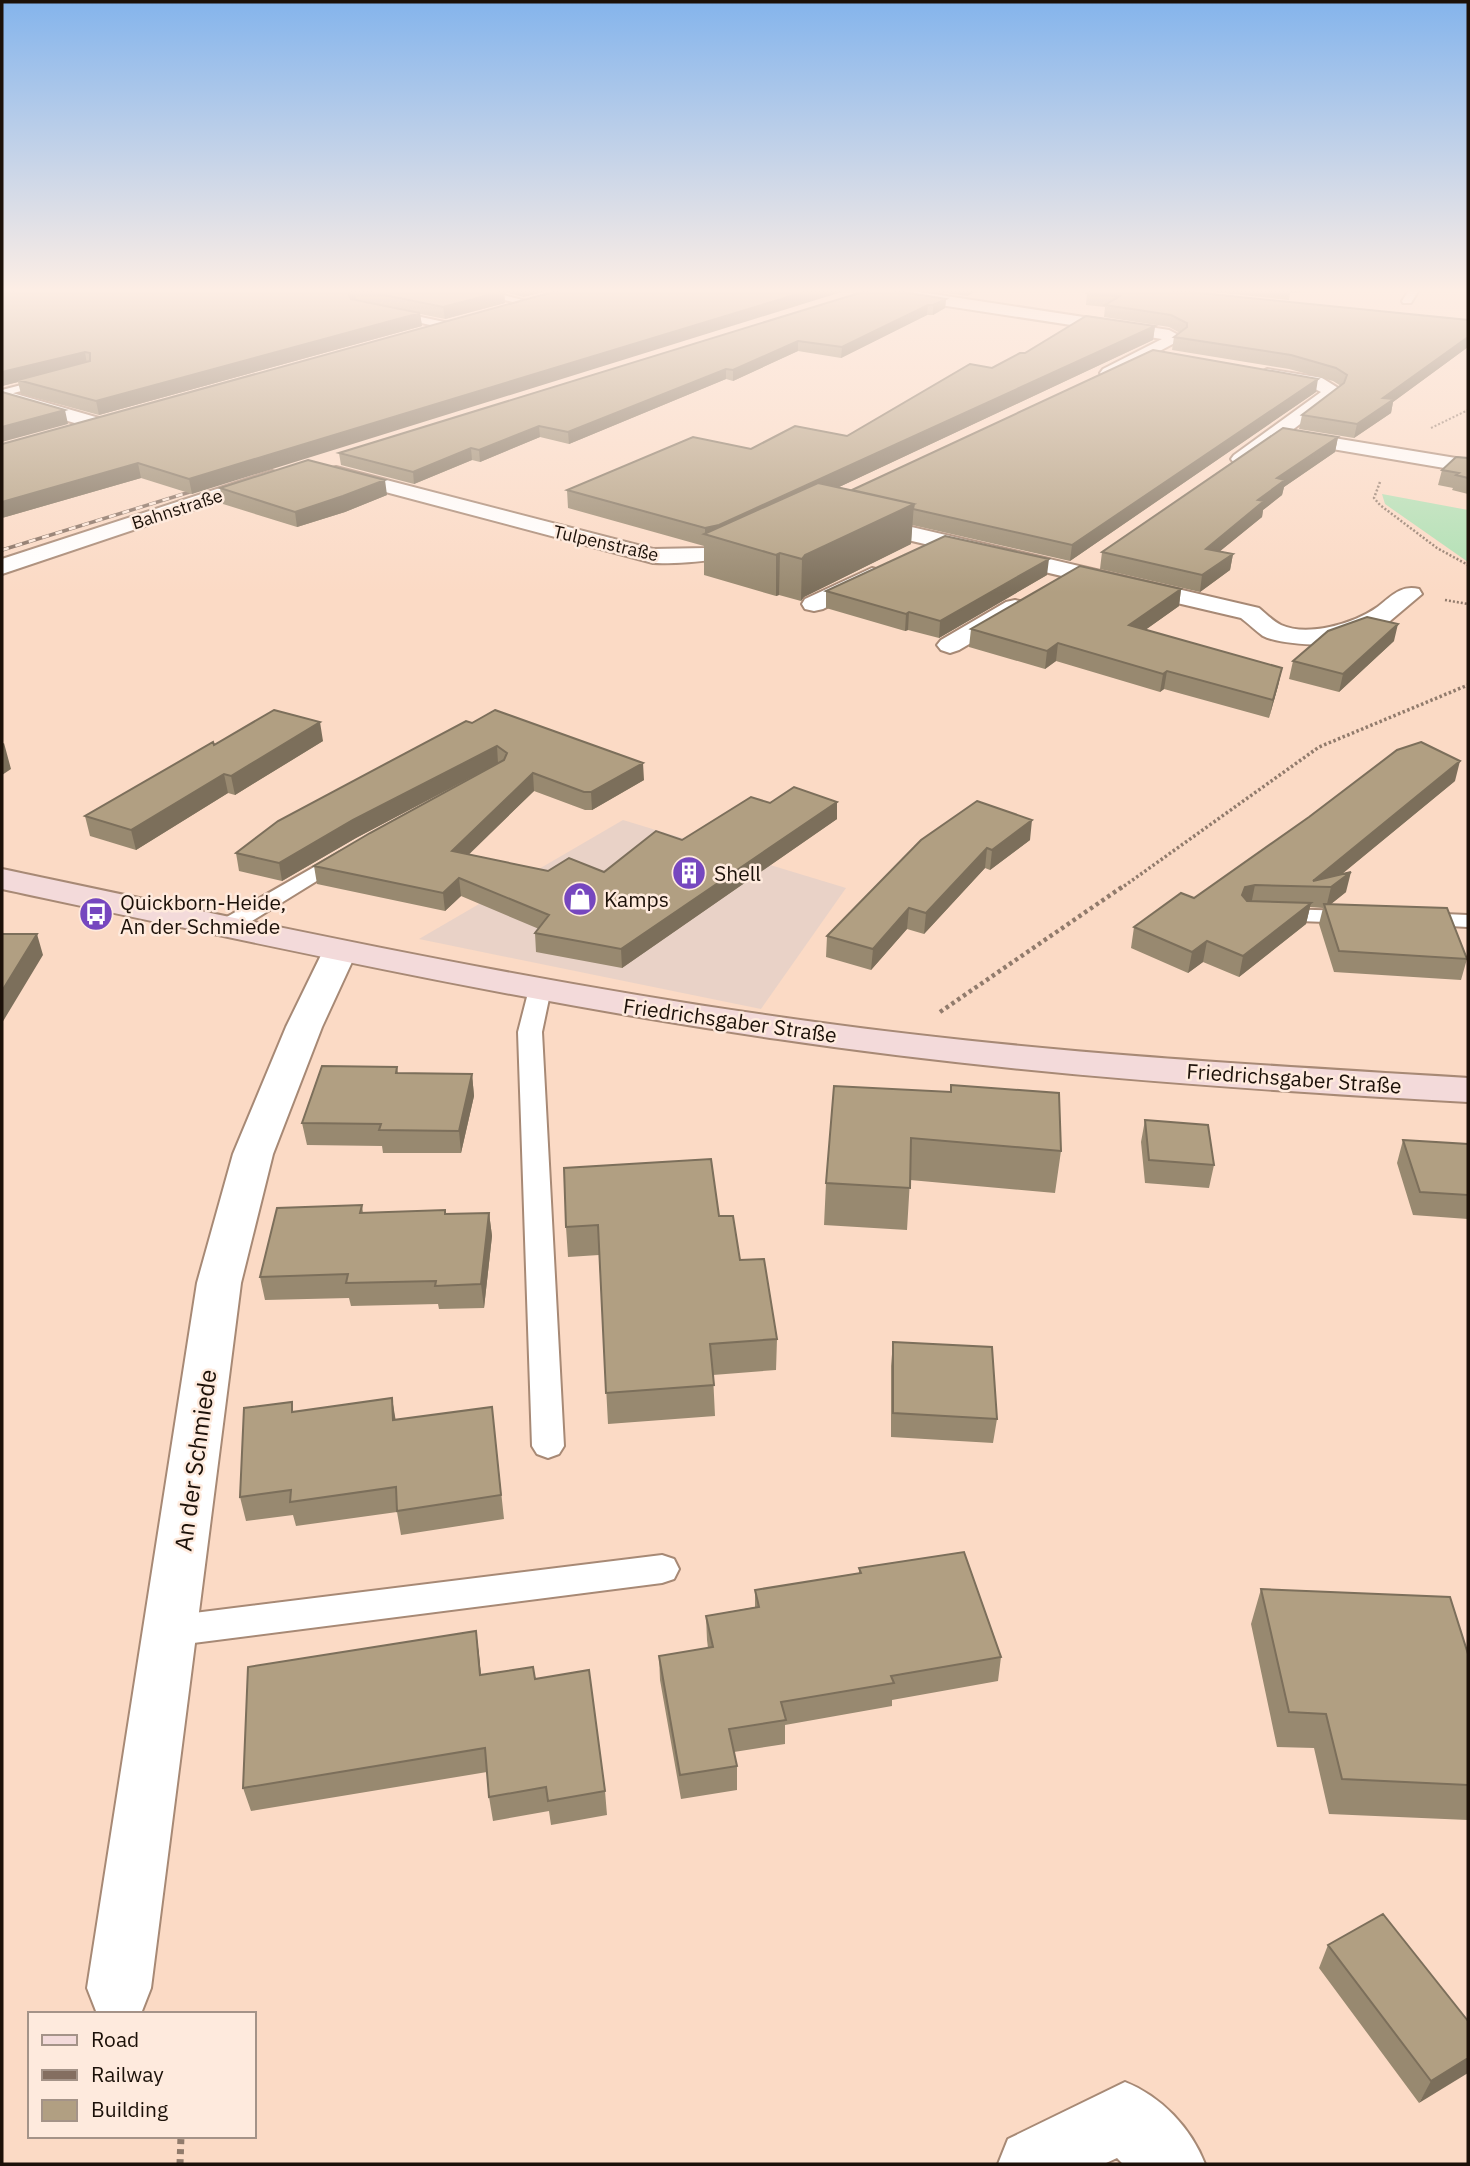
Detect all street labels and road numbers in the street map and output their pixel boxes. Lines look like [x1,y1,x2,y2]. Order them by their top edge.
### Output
street label: Bahnstraße [129,483,226,535]
street label: Tulpenstraße [551,520,661,566]
street label: Friedrichsgaber Straße [621,991,839,1049]
street label: Friedrichsgaber Straße [1186,1057,1402,1099]
street label: An der Schmiede [166,1367,224,1553]

